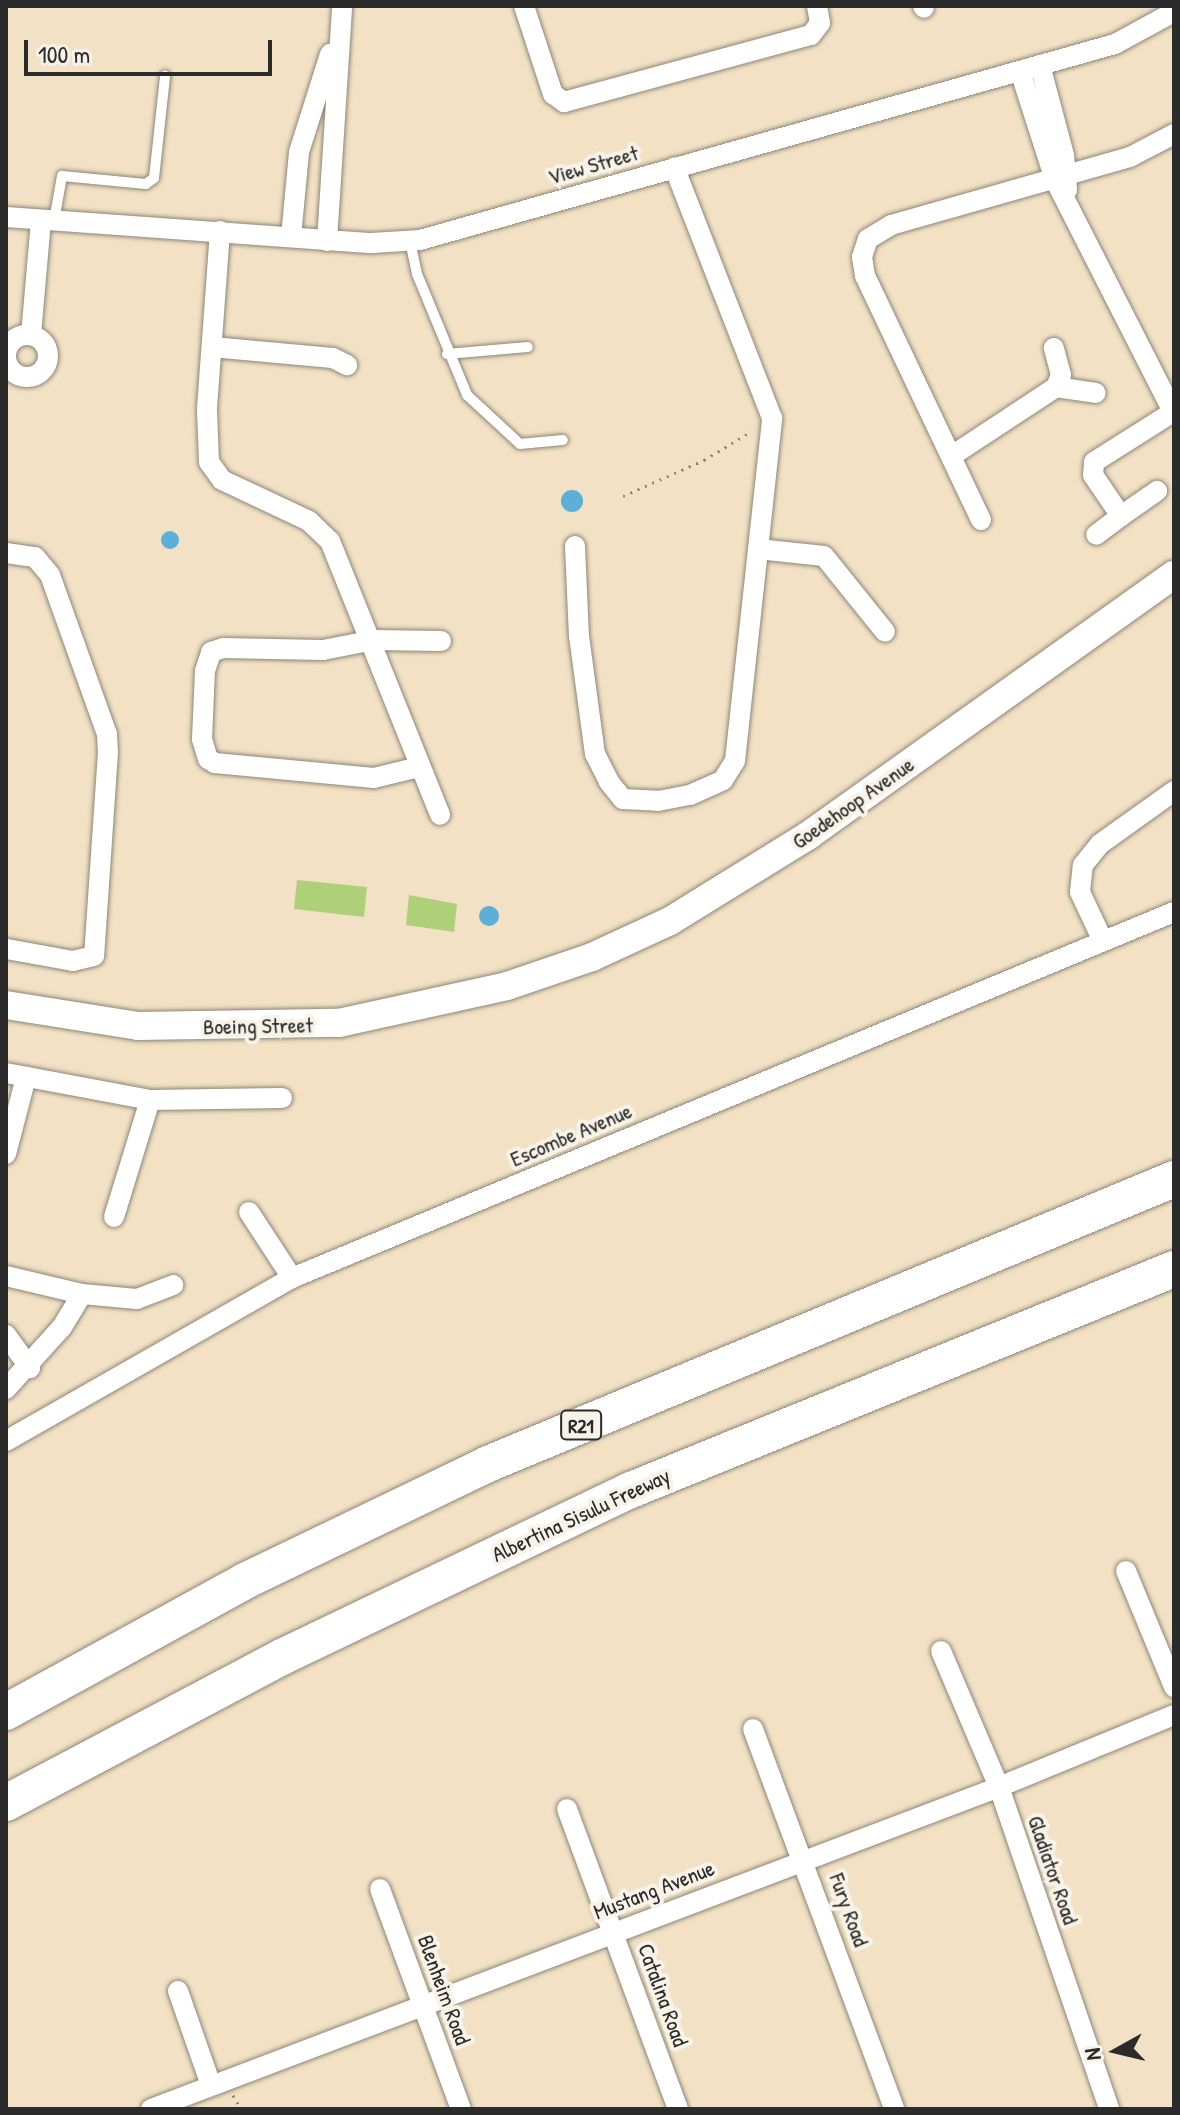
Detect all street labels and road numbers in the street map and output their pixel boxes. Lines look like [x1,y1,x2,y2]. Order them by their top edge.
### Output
street label: View Street [545,140,641,190]
street label: Goedehoop Avenue [787,751,919,855]
street label: Boeing Street [203,1012,313,1040]
street label: Escombe Avenue [506,1098,636,1172]
road number: R21 [559,1409,603,1441]
street label: Albertina Sisulu Freeway [488,1462,674,1568]
street label: Gladiator Road [1022,1812,1084,1928]
street label: Mustang Avenue [590,1855,718,1925]
street label: Fury Road [824,1870,874,1950]
street label: Blenheim Road [412,1932,476,2048]
street label: Catalina Road [632,1940,694,2050]

